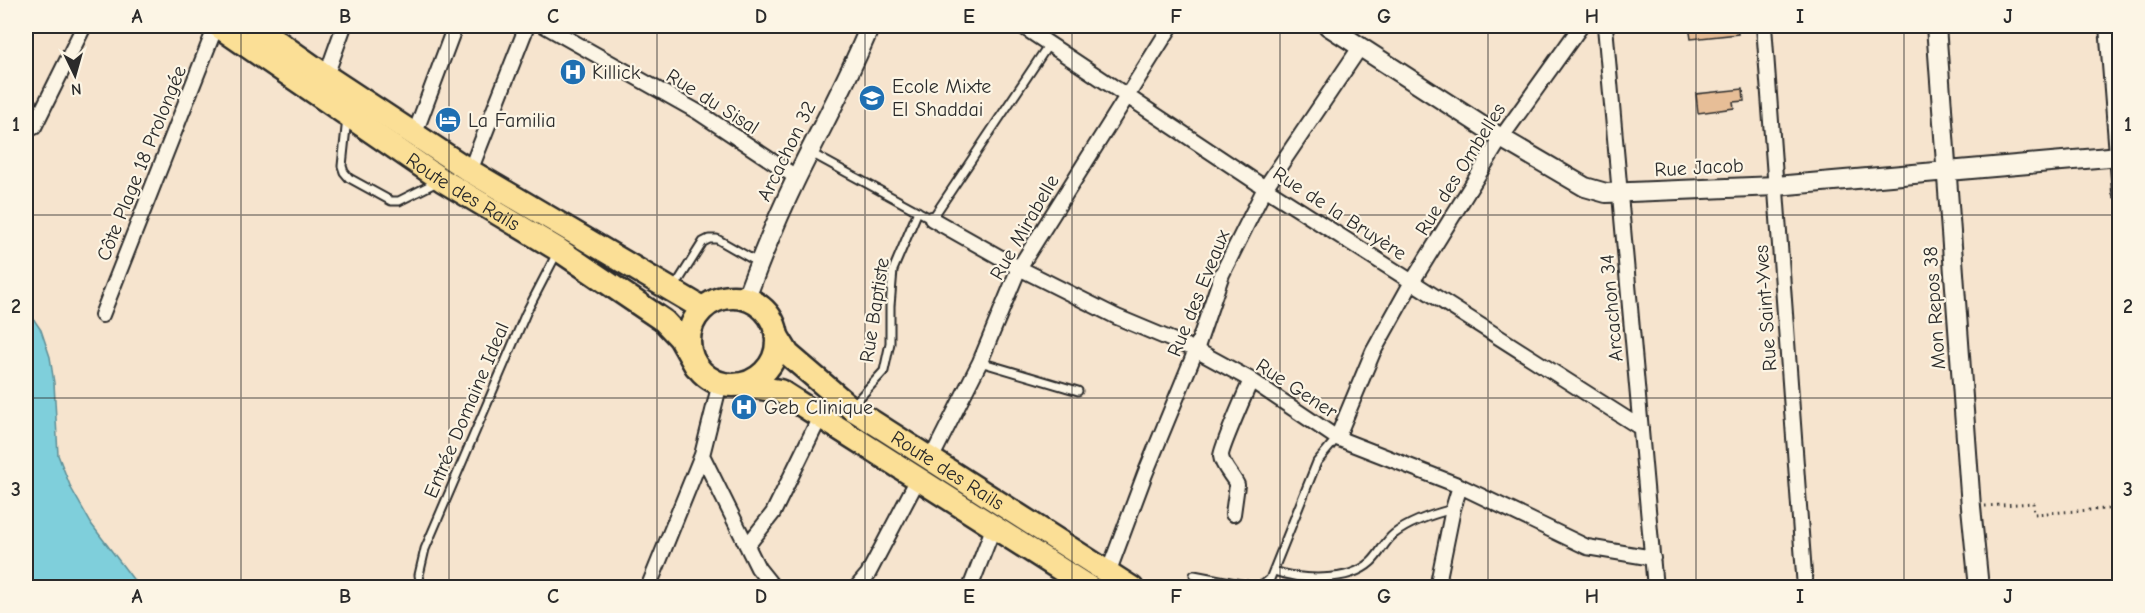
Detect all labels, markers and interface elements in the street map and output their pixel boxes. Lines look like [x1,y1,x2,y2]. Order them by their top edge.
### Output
text: A [131,5,143,28]
text: B [339,5,351,28]
text: C [547,5,559,28]
text: D [755,5,767,28]
text: E [963,5,975,28]
text: F [1170,5,1182,28]
text: G [1377,5,1391,28]
text: H [1585,5,1599,28]
text: I [1796,5,1804,28]
text: J [2003,5,2013,28]
north arrow [45,45,105,105]
hospital icon: Killick [558,57,588,87]
place label: Killick [592,61,641,84]
street label: Côte Plage 18 Prolongée [92,62,191,264]
street label: Rue du Sisal [662,64,763,139]
place label: Ecole Mixte El Shaddai [892,75,991,121]
text: N [70,80,82,98]
school or university icon: Ecole Mixte El Shaddai [857,83,887,113]
street label: Arcachon 32 [752,98,820,205]
street label: Rue des Ombelles [1410,99,1510,240]
hotel icon: La Familia [433,105,463,135]
place label: La Familia [468,109,556,132]
text: 1 [12,113,20,136]
text: 1 [2124,113,2132,136]
street label: Route des Rails [402,148,524,236]
street label: Rue Jacob [1654,154,1744,181]
street label: Rue de la Bruyère [1269,162,1411,265]
street label: Rue Mirabelle [985,171,1064,284]
street label: Rue des Eveaux [1163,226,1235,360]
street label: Rue Saint-Yves [1750,244,1781,372]
street label: Mon Repos 38 [1919,246,1950,370]
street label: Arcachon 34 [1595,253,1628,362]
street label: Rue Baptiste [855,256,894,364]
text: 2 [11,295,21,318]
text: 2 [2123,295,2133,318]
street label: Entrée Domaine Ideal [419,319,514,501]
street label: Rue Gener [1252,354,1342,423]
hospital icon: Geb Clinique [729,392,759,422]
place label: Geb Clinique [764,396,873,419]
street label: Route des Rails [887,426,1008,515]
text: 3 [11,478,21,501]
text: 3 [2123,478,2133,501]
text: A [131,585,143,608]
text: B [339,585,351,608]
text: C [547,585,559,608]
text: D [755,585,767,608]
text: E [963,585,975,608]
text: F [1170,585,1182,608]
text: G [1377,585,1391,608]
text: H [1585,585,1599,608]
text: I [1796,585,1804,608]
text: J [2003,585,2013,608]

